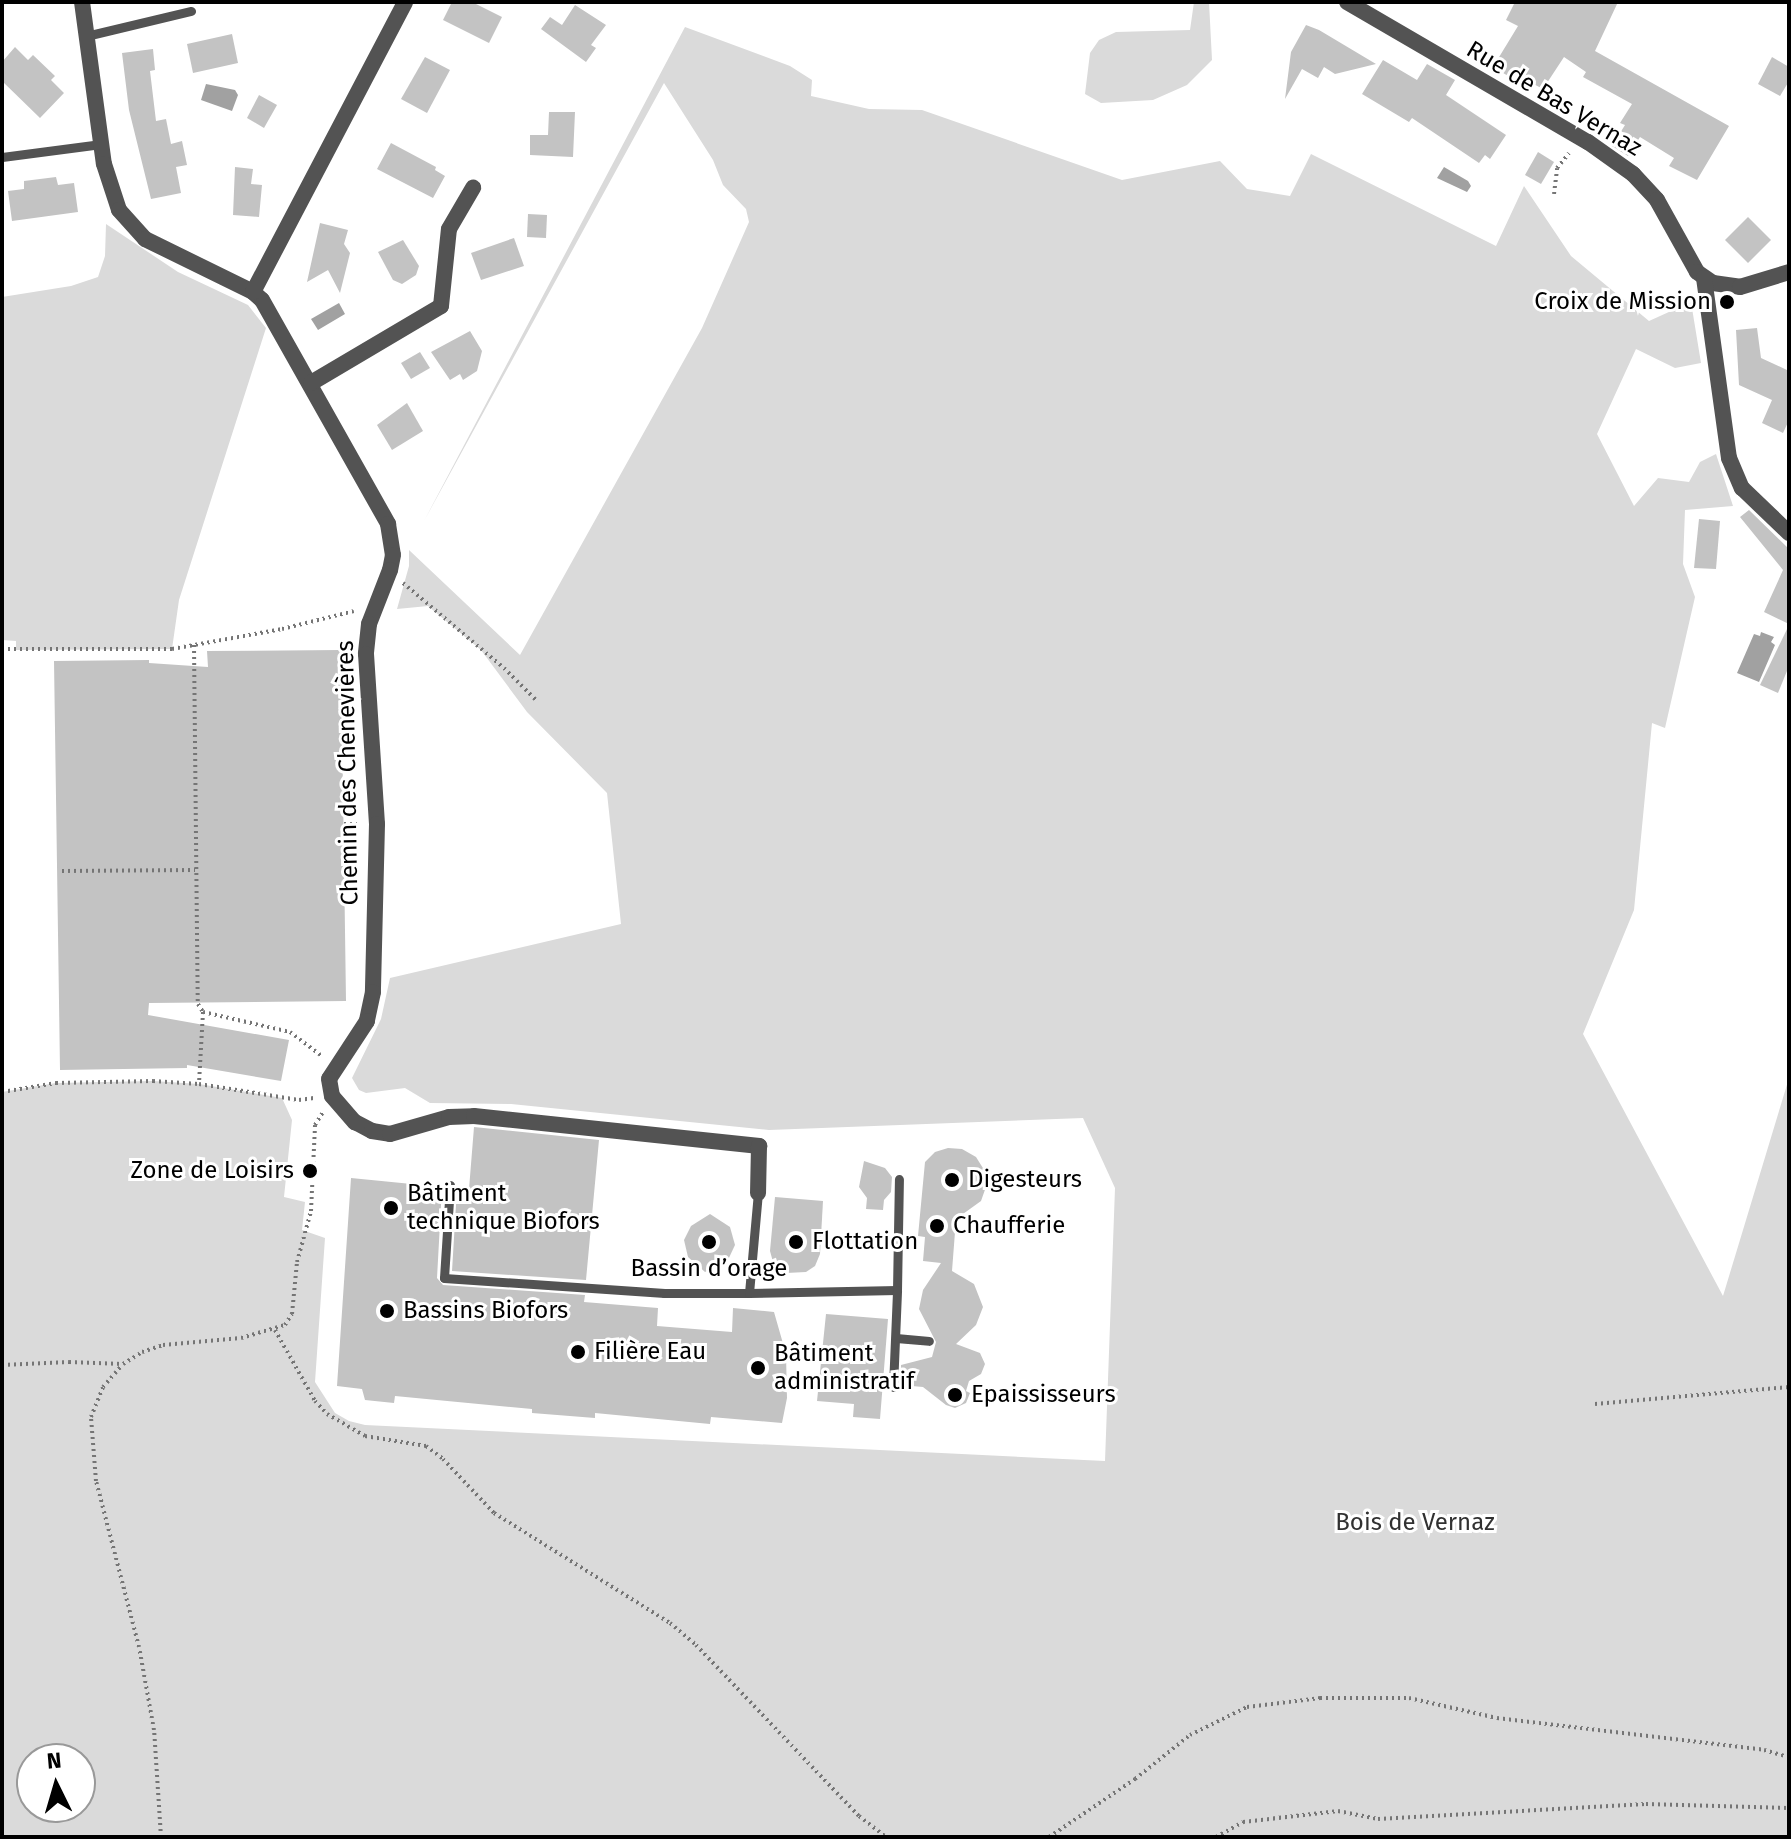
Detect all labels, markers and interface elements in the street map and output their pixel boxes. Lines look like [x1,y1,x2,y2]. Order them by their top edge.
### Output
street label: Rue de Bas Vernaz [1461,35,1647,163]
place label: Croix de Mission [1534,288,1711,316]
marker: Croix de Mission [1718,293,1736,311]
street label: Chemin des Chenevières [331,640,365,906]
place label: Zone de Loisirs [130,1157,294,1185]
marker: Zone de Loisirs [301,1162,319,1180]
place label: Digesteurs [968,1166,1082,1194]
marker: Digesteurs [943,1171,961,1189]
place label: Bâtiment technique Biofors [407,1180,600,1236]
marker: Bâtiment technique Biofors [382,1199,400,1217]
place label: Chaufferie [953,1212,1065,1240]
marker: Chaufferie [928,1217,946,1235]
place label: Flottation [812,1228,918,1256]
marker: Bassin d’orage [700,1233,718,1251]
marker: Flottation [787,1233,805,1251]
place label: Bassin d’orage [631,1255,787,1283]
place label: Bassins Biofors [403,1297,568,1325]
marker: Bassins Biofors [378,1302,396,1320]
place label: Filière Eau [594,1338,706,1366]
place label: Bâtiment administratif [774,1340,914,1396]
marker: Filière Eau [569,1343,587,1361]
marker: Bâtiment administratif [749,1359,767,1377]
place label: Epaississeurs [971,1381,1116,1409]
marker: Epaississeurs [946,1386,964,1404]
park label: Bois de Vernaz [1335,1509,1495,1537]
north arrow [16,1743,96,1823]
text: N [46,1747,62,1775]

